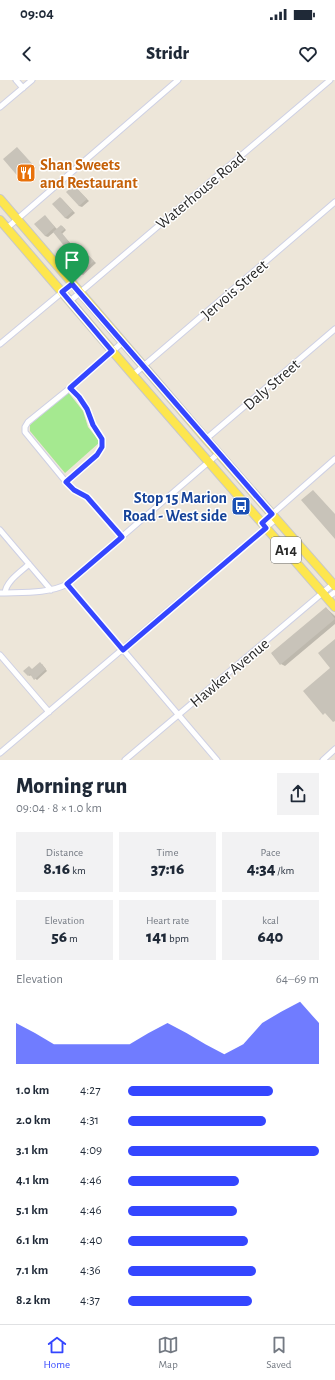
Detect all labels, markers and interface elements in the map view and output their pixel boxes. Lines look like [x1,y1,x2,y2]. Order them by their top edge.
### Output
text: 09:04 [20,6,54,21]
icon: back [16,43,38,65]
icon: heart [297,43,319,65]
text: Stridr [146,45,189,63]
street label: Waterhouse Road [153,149,248,232]
place label: Shan Sweets and Restaurant [40,157,138,191]
restaurant icon: Shan Sweets and Restaurant [15,162,37,184]
pin [55,243,89,284]
icon: arrive [61,249,83,271]
street label: Jervois Street [199,257,271,323]
street label: Daly Street [240,356,304,414]
place label: Stop 15 Marion Road - West side [123,490,227,524]
bus stop icon: Stop 15 Marion Road - West side [230,495,252,517]
road number: A14 [271,537,301,563]
street label: Hawker Avenue [187,635,272,710]
button: share [277,773,319,815]
text: Morning run [16,775,127,797]
text: 09:04 · 8 × 1.0 km [16,802,102,815]
text: Distance [46,847,83,858]
text: Time [157,847,178,858]
text: Pace [261,847,280,858]
text: 8.16 [43,860,70,877]
text: 37:16 [151,860,184,877]
text: 4:34 [247,860,276,877]
text: km [70,865,86,876]
text: /km [276,865,294,876]
text: Elevation [45,915,84,926]
text: Heart rate [146,915,189,926]
text: kcal [262,915,279,926]
text: 56 [51,928,67,945]
text: 141 [146,928,167,945]
text: 640 [258,928,283,945]
text: m [67,933,78,944]
text: bpm [167,933,189,944]
text: Elevation [16,973,63,986]
text: 64–69 m [276,973,319,986]
text: 1.0 km [16,1084,49,1097]
text: 4:27 [80,1084,101,1097]
text: 2.0 km [16,1114,51,1127]
text: 4:31 [80,1114,99,1127]
text: 3.1 km [16,1144,48,1157]
text: 4:09 [80,1144,102,1157]
text: 4.1 km [16,1174,49,1187]
text: 4:46 [80,1174,102,1187]
text: 5.1 km [16,1204,48,1217]
text: 4:46 [80,1204,102,1217]
text: 6.1 km [16,1234,49,1247]
text: 4:40 [80,1234,102,1247]
text: 7.1 km [16,1264,48,1277]
text: 4:36 [80,1264,101,1277]
text: 8.2 km [16,1294,50,1307]
text: 4:37 [80,1294,100,1307]
tab: Home [44,1334,70,1371]
tab: Map [157,1334,179,1371]
tab: Saved [266,1334,291,1371]

